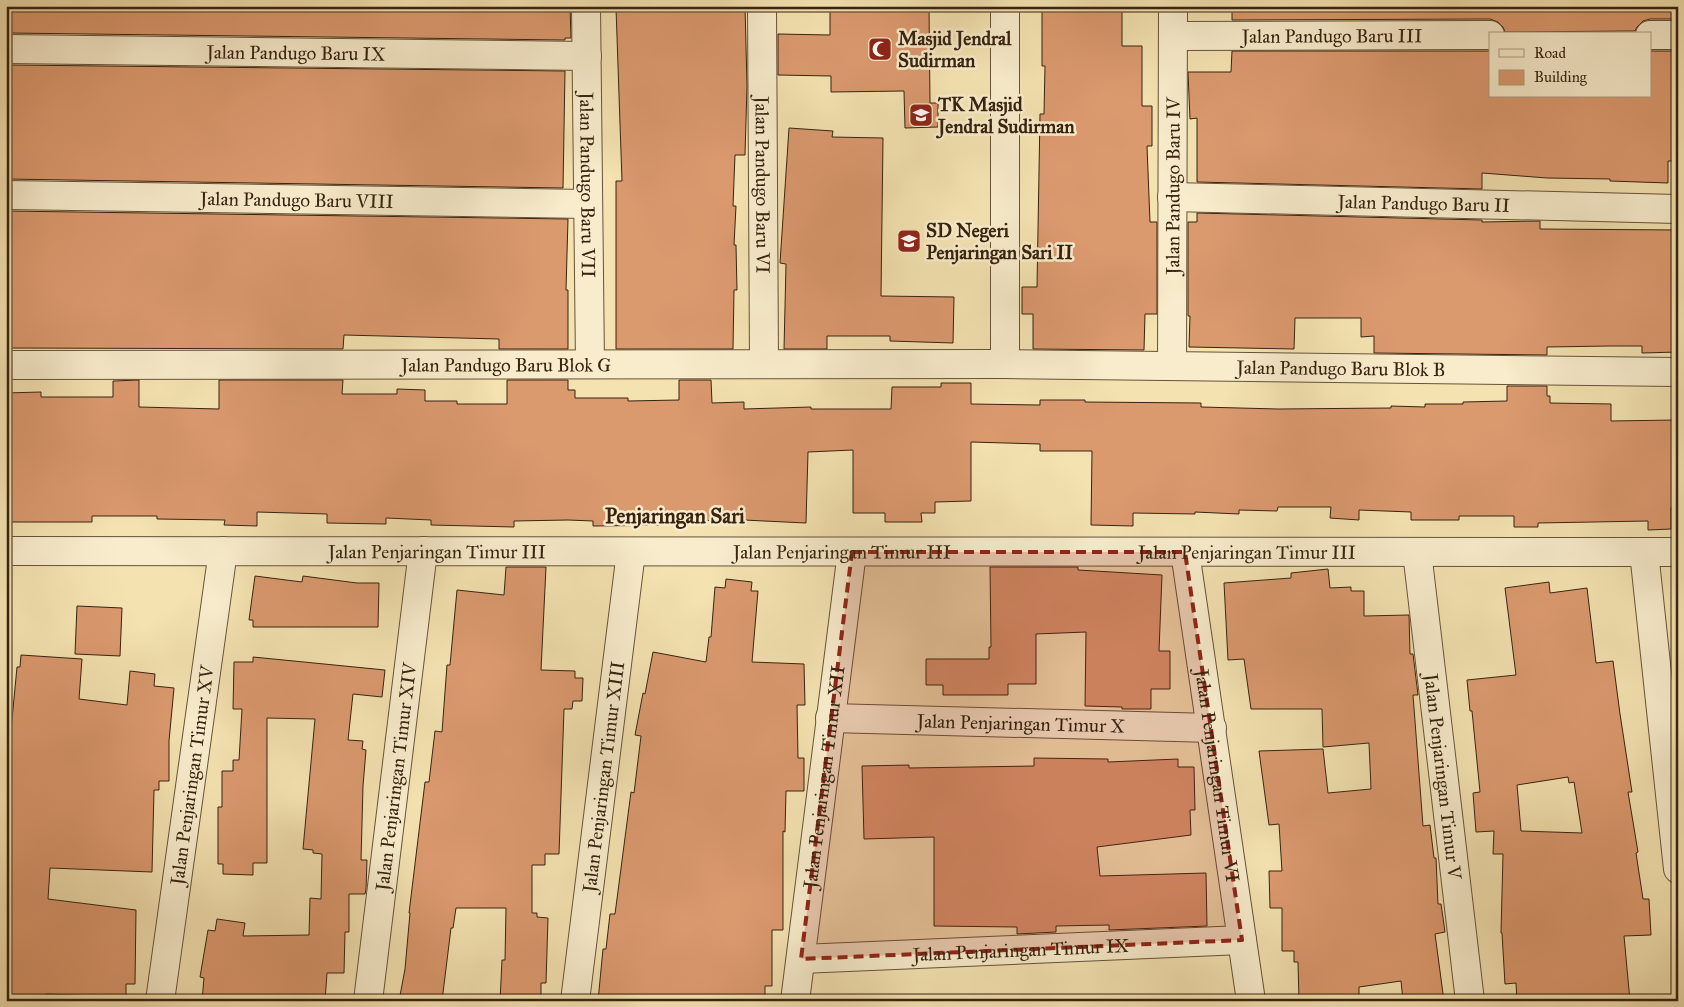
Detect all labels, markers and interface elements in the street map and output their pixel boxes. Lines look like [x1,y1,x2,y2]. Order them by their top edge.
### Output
street label: Jalan Pandugo Baru III [1240,24,1422,49]
place label: Masjid Jendral Sudirman [898,27,1012,72]
legend [1489,32,1652,98]
mosque icon: Masjid Jendral Sudirman [867,36,893,62]
street label: Jalan Pandugo Baru IX [204,40,386,66]
text: Road [1534,44,1566,62]
text: Building [1534,68,1588,86]
street label: Jalan Pandugo Baru VII [574,90,600,278]
place label: TK Masjid Jendral Sudirman [935,93,1075,139]
street label: Jalan Pandugo Baru VI [749,94,774,274]
street label: Jalan Pandugo Baru IV [1161,96,1186,277]
school or university icon: TK Masjid Jendral Sudirman [908,102,934,128]
street label: Jalan Pandugo Baru VIII [198,187,394,213]
street label: Jalan Pandugo Baru II [1335,190,1510,217]
place label: SD Negeri Penjaringan Sari II [926,219,1073,265]
school or university icon: SD Negeri Penjaringan Sari II [896,228,922,254]
street label: Jalan Pandugo Baru Blok G [399,353,611,378]
street label: Jalan Pandugo Baru Blok B [1234,356,1446,381]
district label: Penjaringan Sari [605,503,745,529]
street label: Jalan Penjaringan Timur III [326,540,546,564]
street label: Jalan Penjaringan Timur III [731,540,951,565]
street label: Jalan Penjaringan Timur III [1136,541,1356,565]
street label: Jalan Penjaringan Timur XIII [577,660,629,896]
street label: Jalan Penjaringan Timur XIV [370,661,421,894]
street label: Jalan Penjaringan Timur XV [165,663,219,889]
street label: Jalan Penjaringan Timur XII [798,664,850,892]
street label: Jalan Penjaringan Timur VI [1189,666,1244,884]
street label: Jalan Penjaringan Timur V [1418,671,1467,881]
street label: Jalan Penjaringan Timur X [915,709,1126,738]
street label: Jalan Penjaringan Timur IX [910,934,1130,967]

